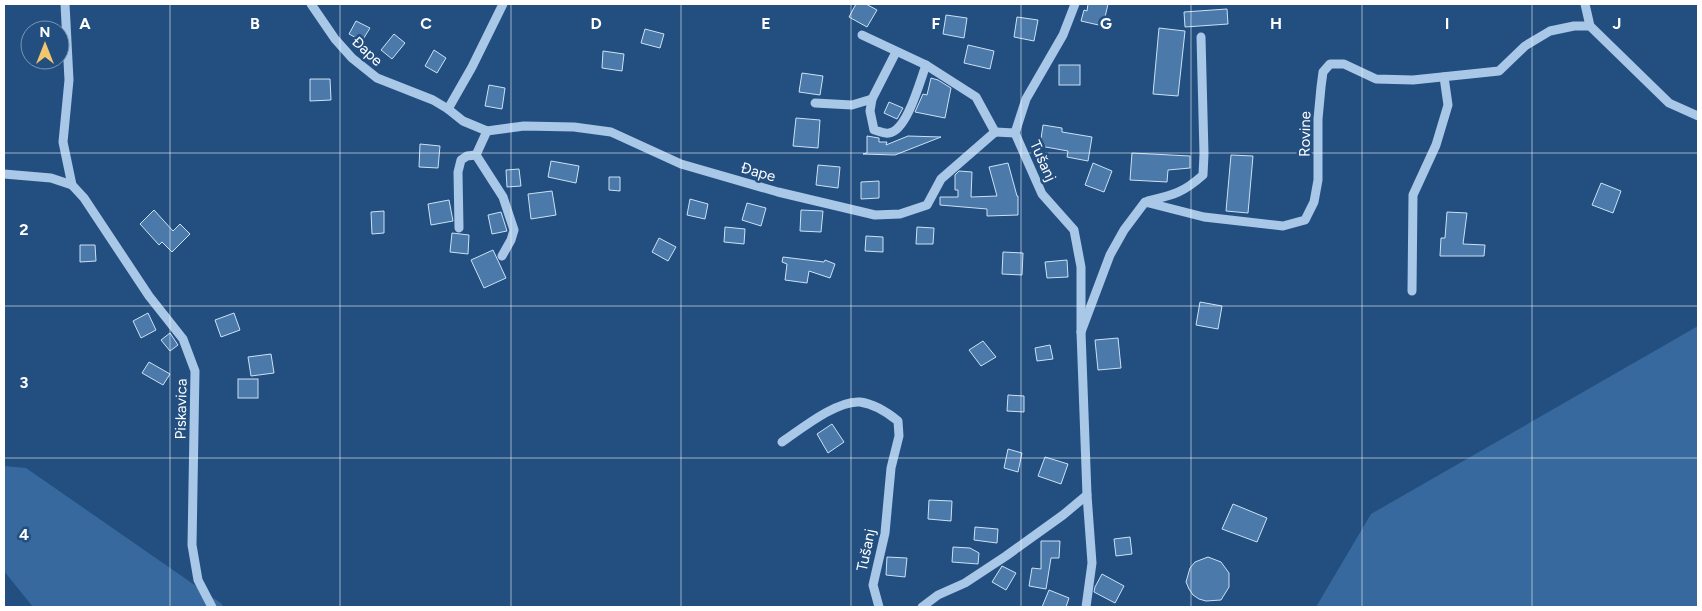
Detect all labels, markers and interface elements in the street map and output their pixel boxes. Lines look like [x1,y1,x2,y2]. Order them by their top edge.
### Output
text: A [79,14,91,33]
text: B [250,14,260,33]
text: C [420,14,432,33]
text: D [590,14,602,33]
text: E [761,14,771,33]
text: F [932,14,941,33]
text: G [1100,14,1112,33]
text: H [1270,14,1282,33]
text: I [1445,14,1449,33]
text: J [1613,14,1621,33]
north arrow [20,20,70,70]
text: N [40,24,50,41]
street label: Đape [348,32,386,70]
street label: Rovine [1296,111,1314,157]
street label: Tušanj [1026,138,1060,184]
street label: Đape [738,158,778,186]
text: 2 [19,220,29,239]
text: 3 [20,373,29,392]
street label: Piskavica [171,378,191,440]
text: 4 [19,525,29,544]
street label: Tušanj [853,527,879,573]

